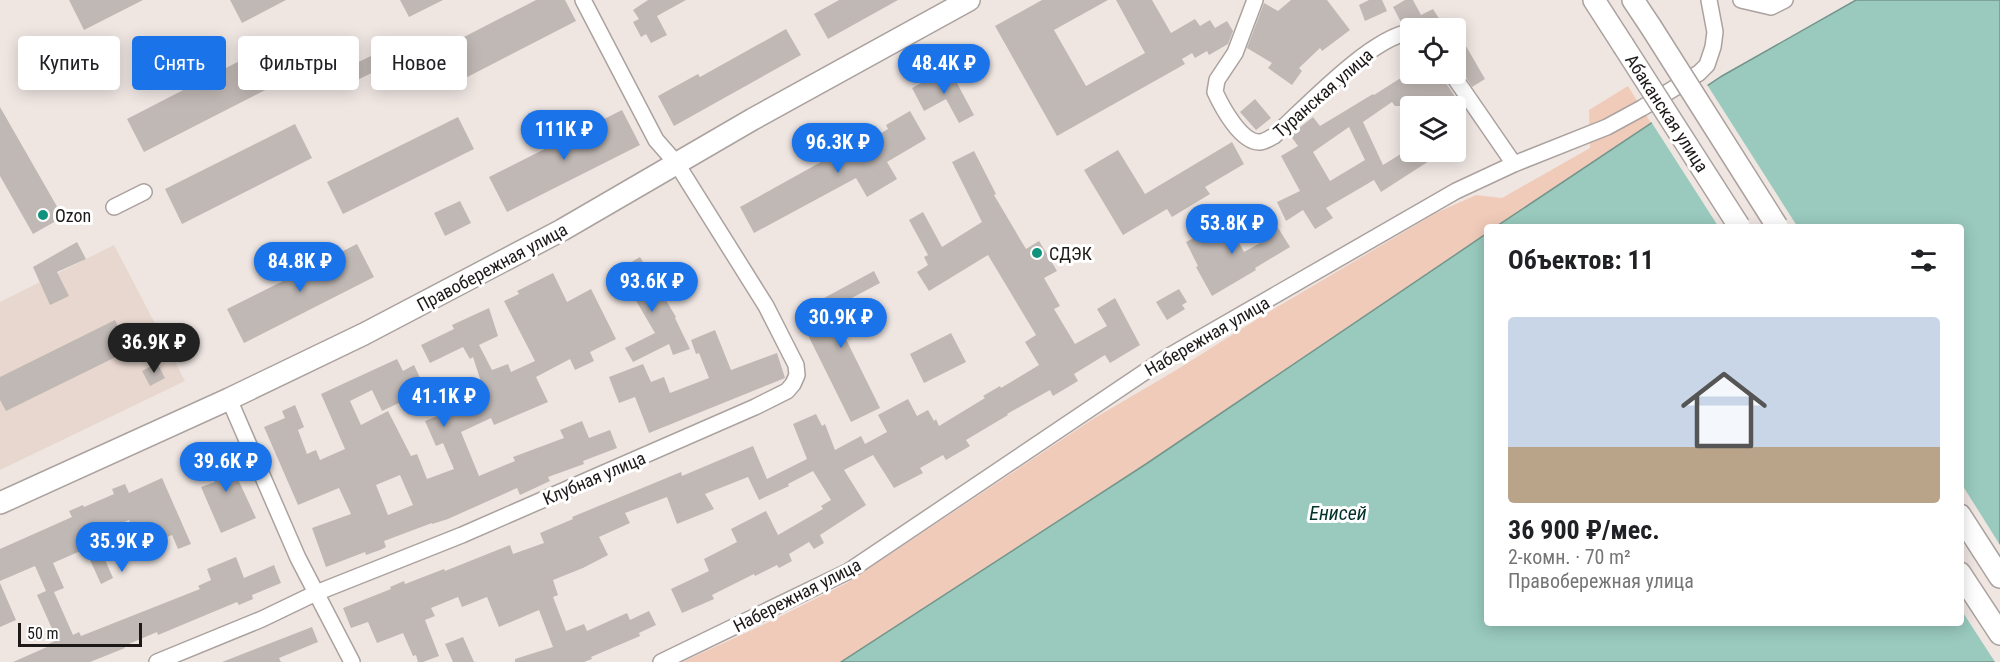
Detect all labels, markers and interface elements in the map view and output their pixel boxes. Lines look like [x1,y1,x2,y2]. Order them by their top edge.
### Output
map controls [1400,18,1466,162]
button: locate [1400,18,1466,84]
chip: Купить [18,36,120,90]
chip: Снять [132,36,226,90]
chip: Фильтры [238,36,359,90]
chip: Новое [371,36,467,90]
pin: 48.4K ₽ [889,44,999,95]
street label: Туранская улица [1269,44,1377,142]
street label: Абаканская улица [1621,50,1713,176]
text: 48.4K ₽ [912,51,976,75]
button: layers [1400,96,1466,162]
pin: 111K ₽ [515,110,613,161]
text: 111K ₽ [535,117,593,141]
pin: 96.3K ₽ [783,123,893,174]
text: 96.3K ₽ [806,130,870,154]
pin: 53.8K ₽ [1177,204,1287,255]
place label: Ozon [55,205,91,226]
marker: Ozon [36,208,50,222]
text: 53.8K ₽ [1200,211,1264,235]
street label: Правобережная улица [413,218,571,316]
pin: 84.8K ₽ [245,242,355,293]
place label: СДЭК [1049,243,1092,264]
icon: filters [1907,244,1940,277]
text: Объектов: 11 [1508,245,1654,275]
marker: СДЭК [1030,246,1044,260]
text: 84.8K ₽ [268,249,332,273]
pin: 93.6K ₽ [597,262,707,313]
text: 93.6K ₽ [620,269,684,293]
street label: Набережная улица [1141,292,1273,380]
pin: 30.9K ₽ [786,298,896,349]
text: 30.9K ₽ [809,305,873,329]
pin: 36.9K ₽ [99,323,209,374]
text: 36.9K ₽ [122,330,186,354]
icon: home [1670,356,1778,464]
pin: 41.1K ₽ [389,377,499,428]
text: 41.1K ₽ [412,384,476,408]
pin: 39.6K ₽ [171,442,281,493]
street label: Клубная улица [539,447,649,509]
text: 39.6K ₽ [194,449,258,473]
water label: Енисей [1309,501,1367,525]
text: 36 900 ₽/мес. [1508,515,1660,545]
pin: 35.9K ₽ [67,522,177,573]
text: 35.9K ₽ [90,529,154,553]
text: 2-комн. · 70 m² [1508,545,1631,569]
street label: Набережная улица [730,554,864,636]
text: Правобережная улица [1508,569,1694,593]
scale bar [18,620,142,648]
text: 50 m [27,624,59,643]

